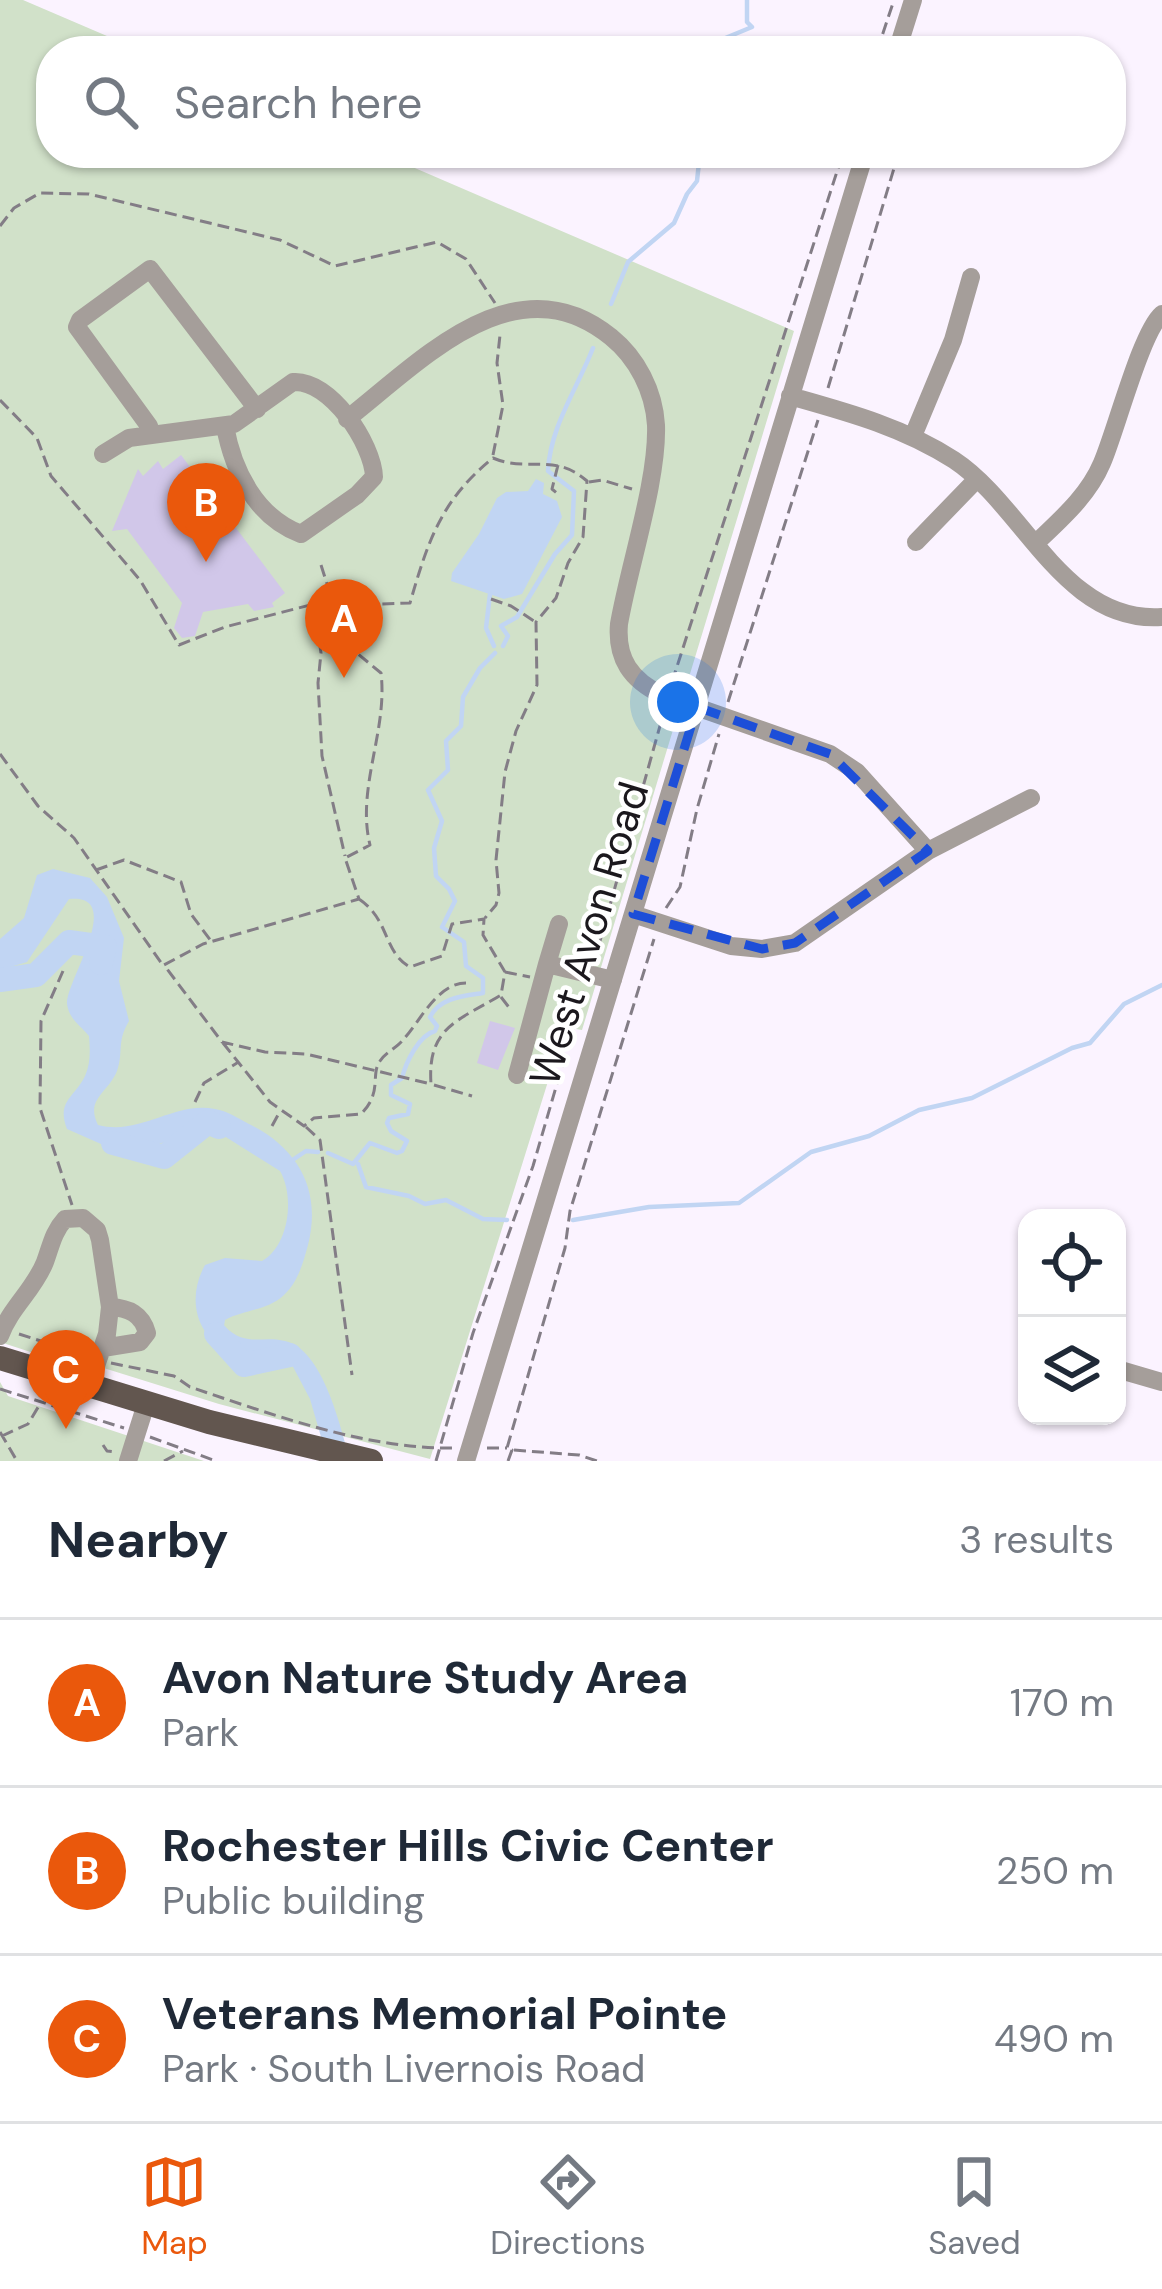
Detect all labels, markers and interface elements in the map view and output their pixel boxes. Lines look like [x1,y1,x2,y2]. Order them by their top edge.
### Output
search box [36,36,1126,168]
icon: search [78,69,144,135]
text: Search here [174,73,422,132]
pin: B [167,463,245,562]
pin: A [305,579,383,678]
your location [648,672,708,732]
street label: West Avon Road [517,775,661,1093]
map controls [1018,1209,1126,1425]
button: locate [1018,1209,1126,1317]
button: layers [1018,1317,1126,1425]
pin: C [27,1330,105,1429]
text: Nearby [48,1506,229,1573]
text: 3 results [959,1514,1114,1565]
text: Avon Nature Study Area [162,1648,688,1707]
text: A [73,1677,101,1728]
text: 170 m [1010,1677,1114,1728]
text: Park [162,1707,239,1758]
text: Rochester Hills Civic Center [162,1816,774,1875]
text: B [75,1845,99,1896]
text: 250 m [996,1845,1114,1896]
text: Public building [162,1875,425,1926]
text: Veterans Memorial Pointe [162,1984,727,2043]
text: C [73,2013,101,2064]
text: 490 m [994,2013,1114,2064]
text: Park · South Livernois Road [162,2043,645,2094]
tab: Map [141,2149,208,2264]
tab: Directions [490,2149,646,2264]
tab: Saved [928,2149,1021,2264]

